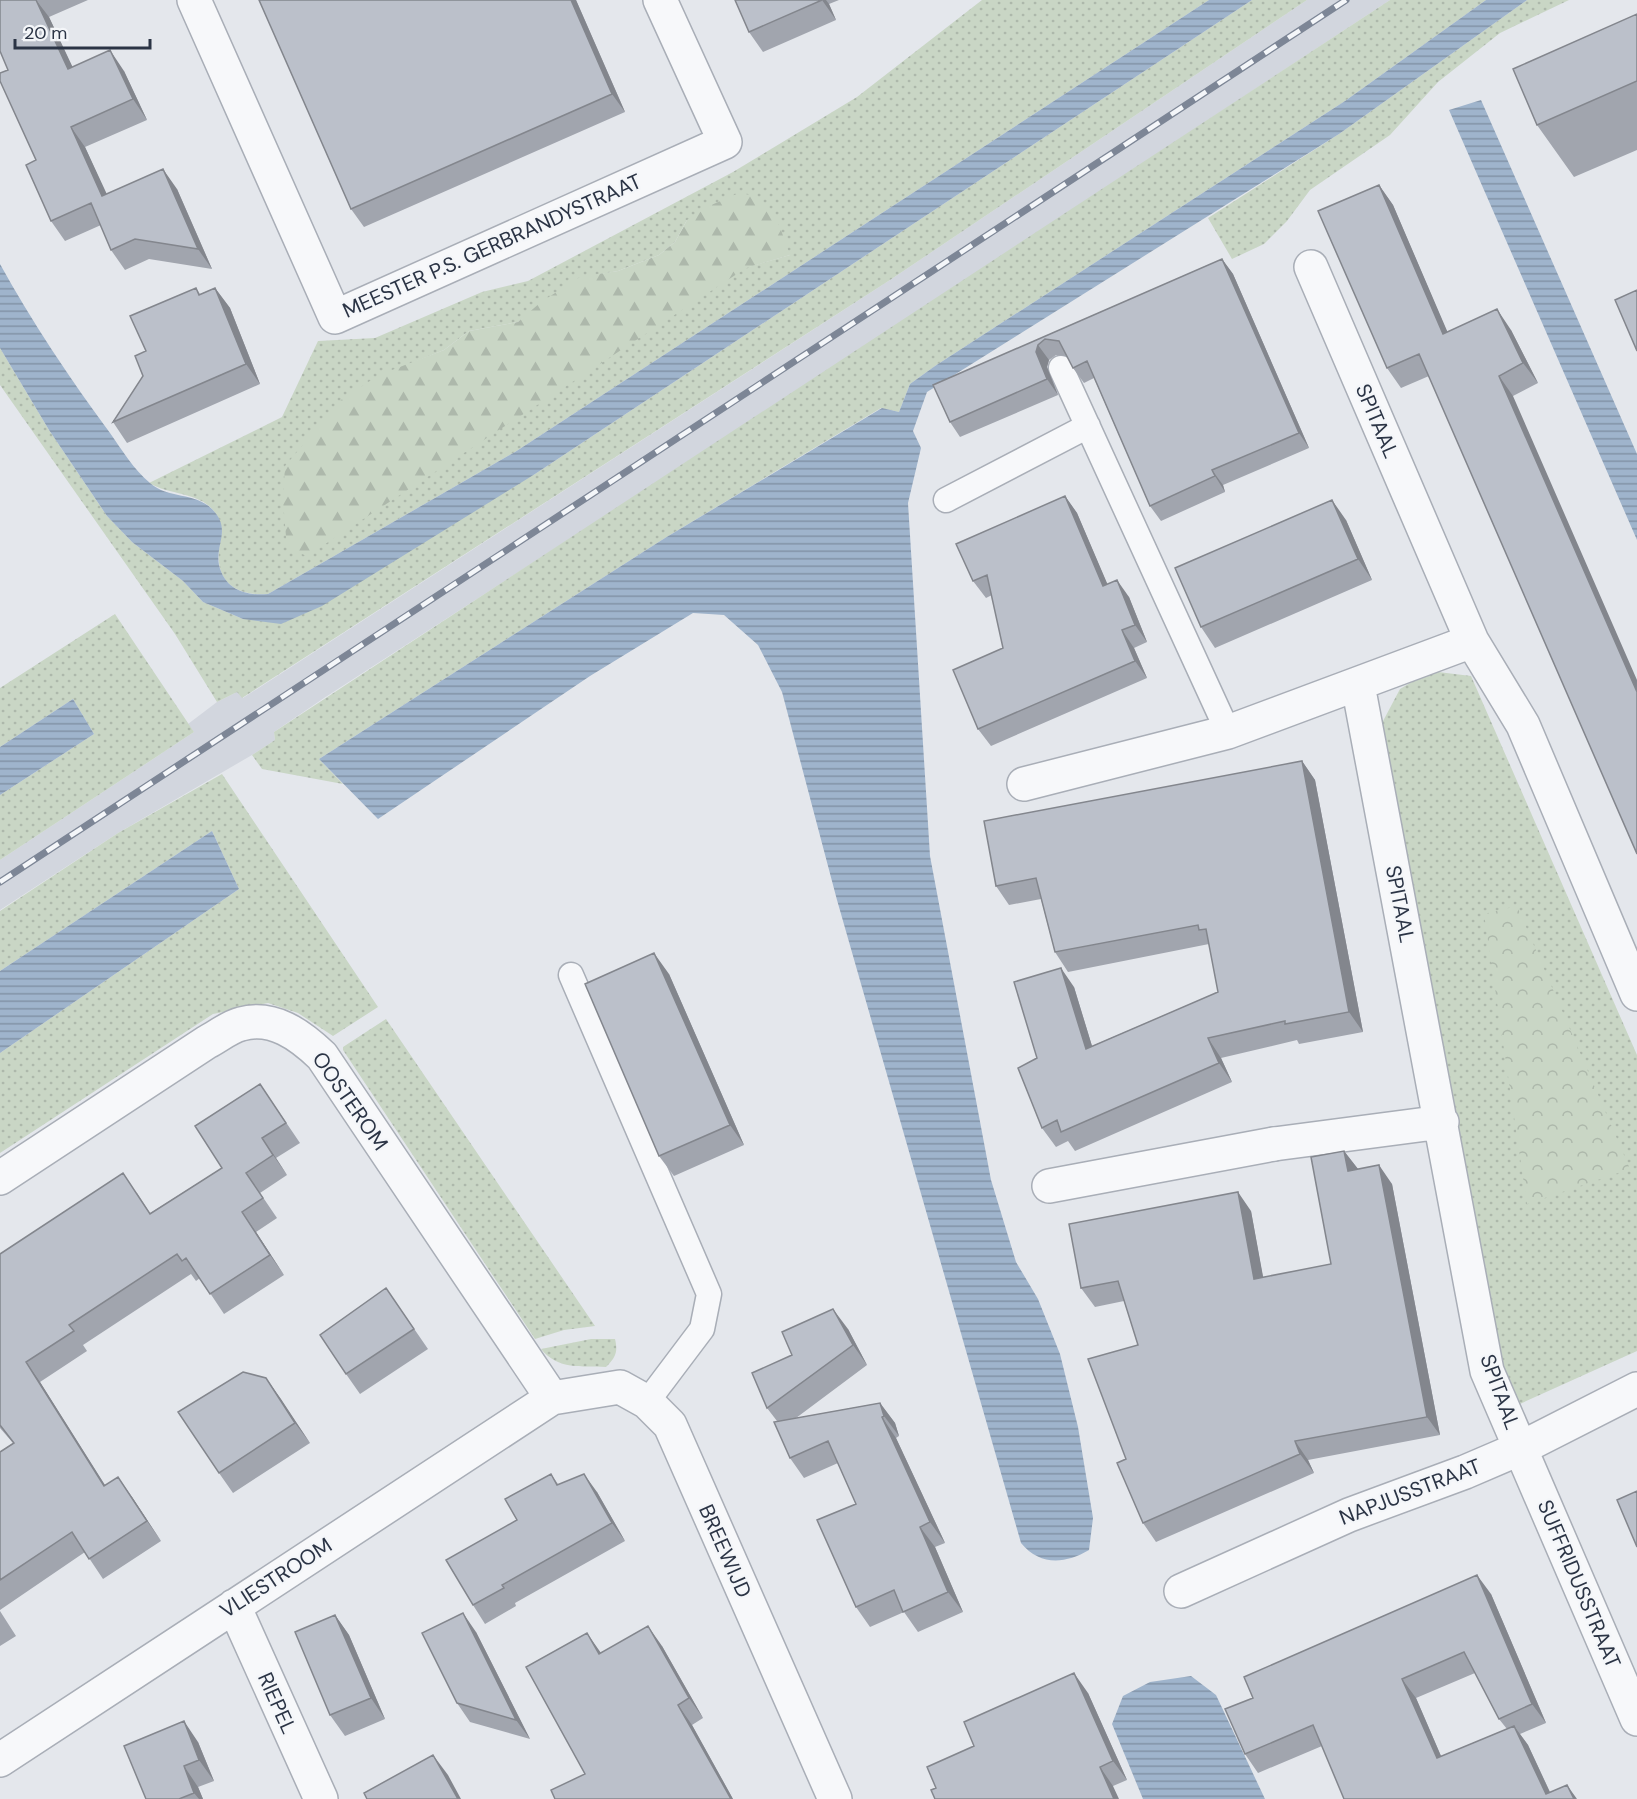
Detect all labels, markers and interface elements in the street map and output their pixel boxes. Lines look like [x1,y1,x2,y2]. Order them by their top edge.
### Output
scale bar [15,12,150,50]
text: 20 m [24,21,67,45]
street label: MEESTER P.S. GERBRANDYSTRAAT [338,167,646,325]
street label: SPITAAL [1349,379,1405,463]
street label: SPITAAL [1379,863,1421,945]
street label: OOSTEROM [306,1046,394,1156]
street label: SPITAAL [1473,1350,1527,1434]
street label: NAPJUSSTRAAT [1335,1452,1485,1532]
street label: SUFFRIDUSSTRAAT [1531,1496,1627,1673]
street label: BREEWIJD [692,1500,758,1602]
street label: VLIESTROOM [215,1531,337,1625]
street label: RIEPEL [251,1668,303,1738]

